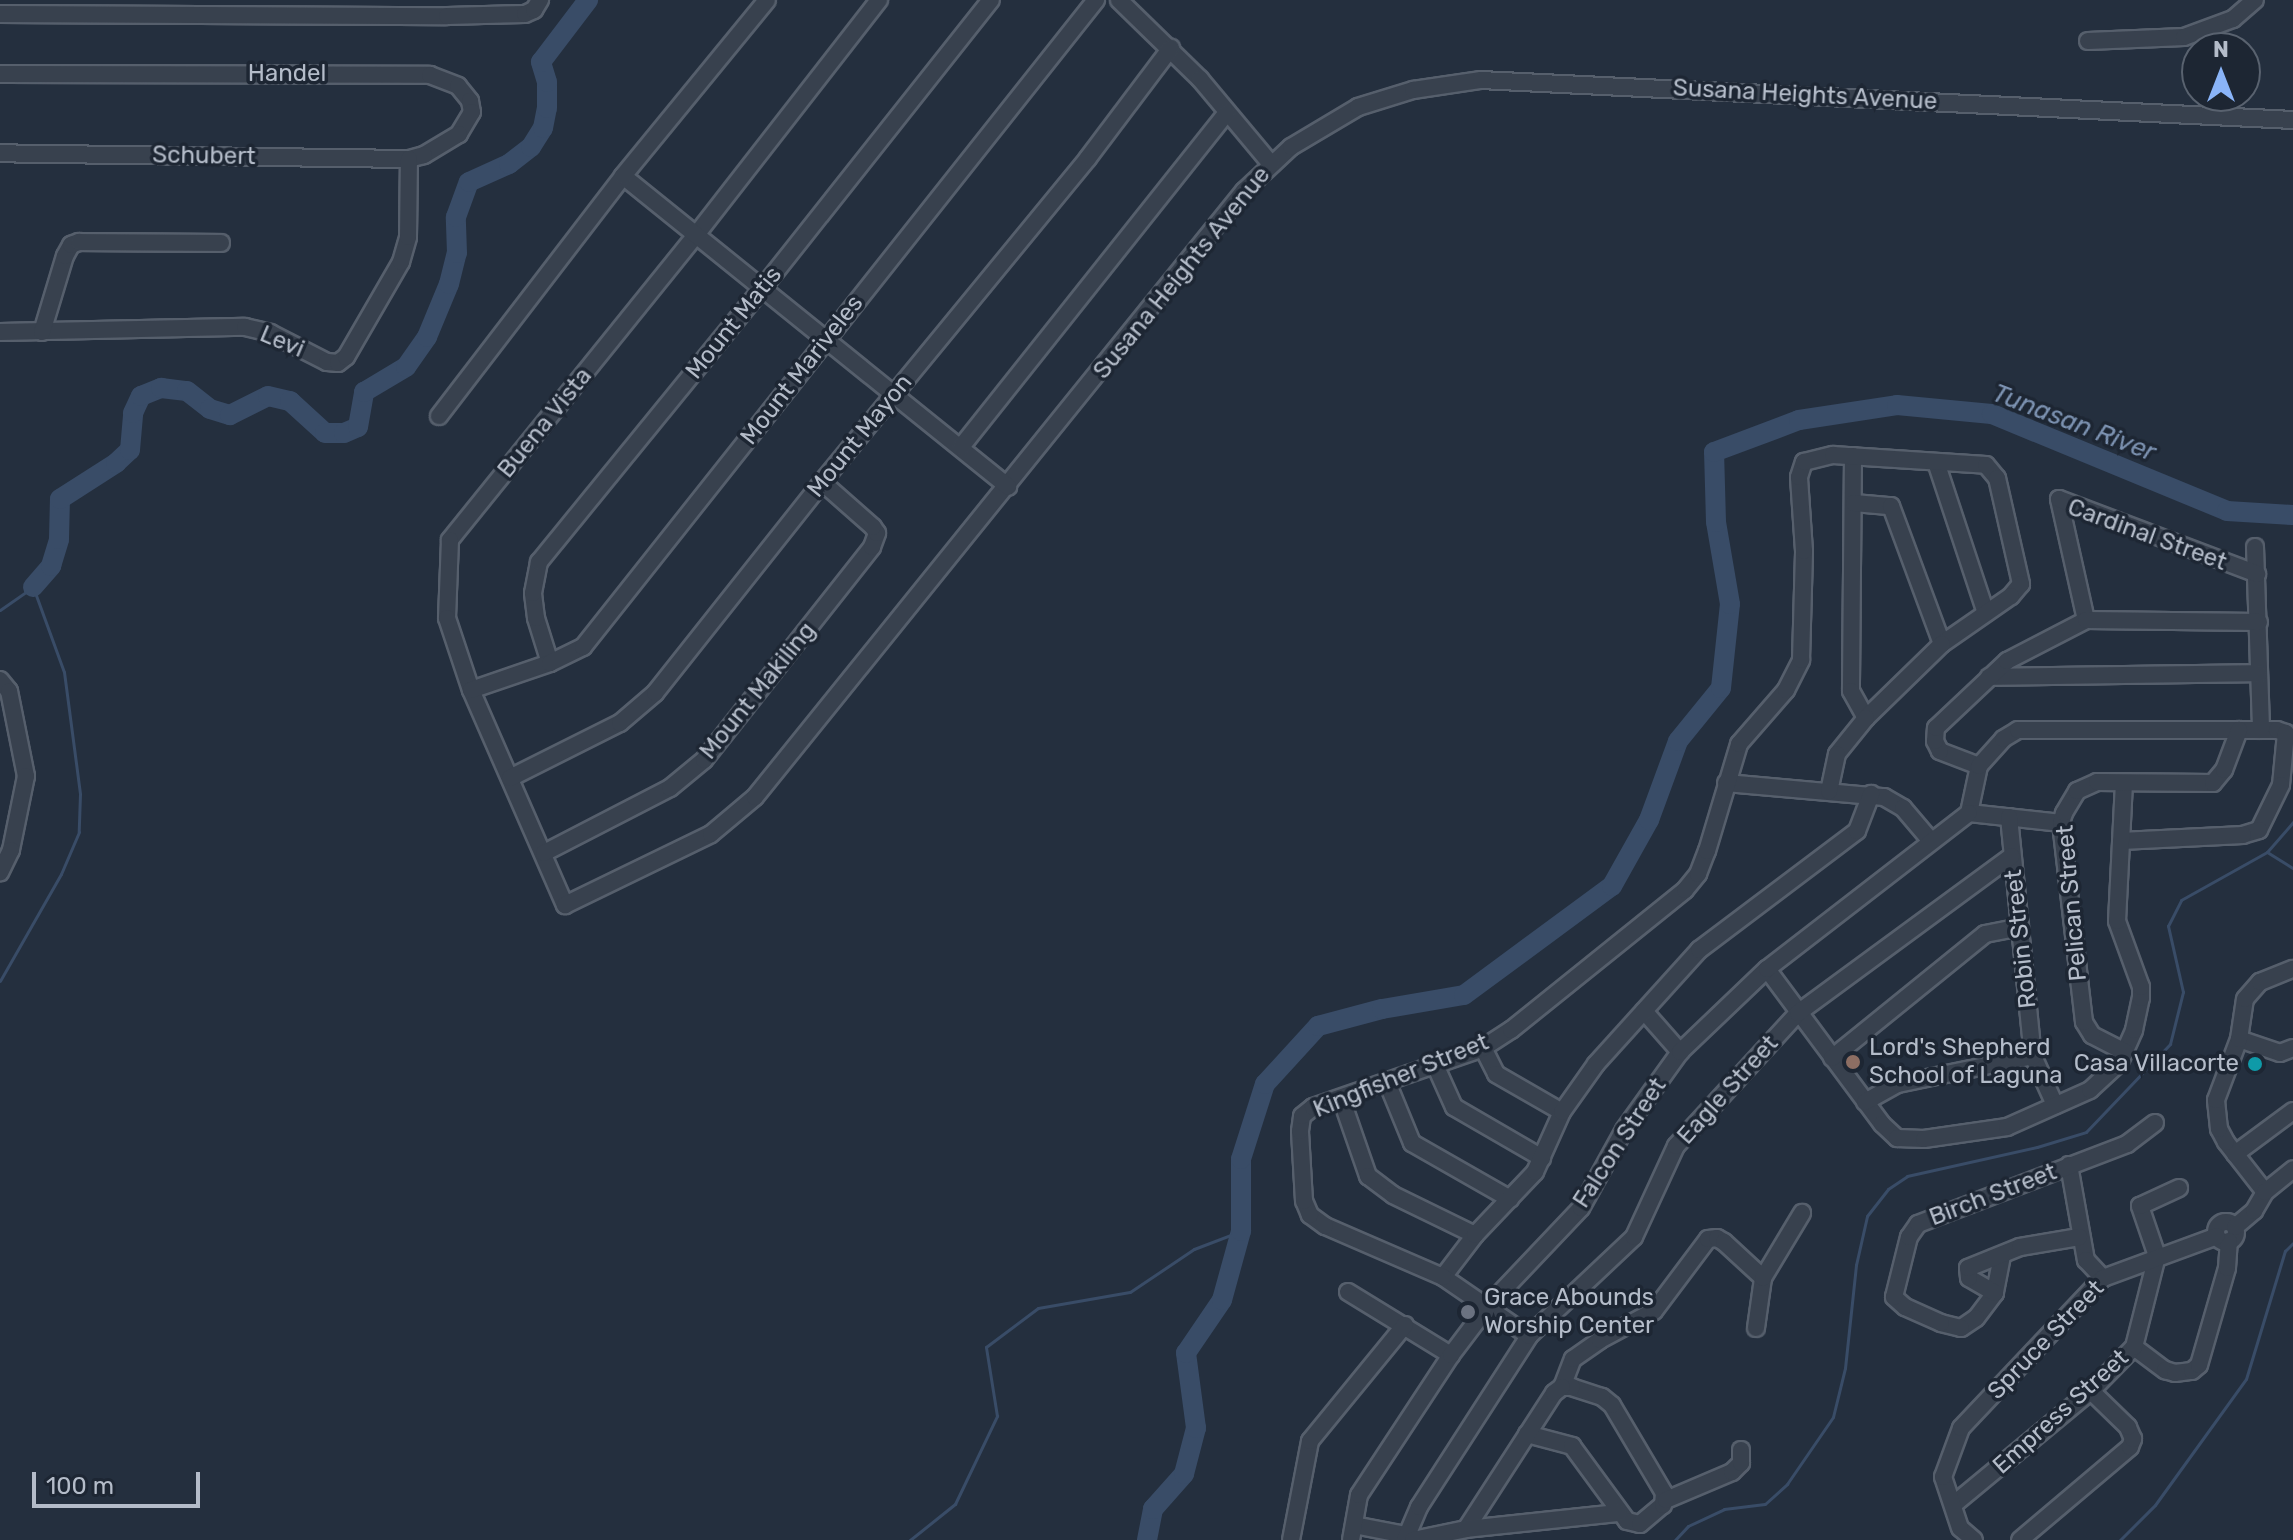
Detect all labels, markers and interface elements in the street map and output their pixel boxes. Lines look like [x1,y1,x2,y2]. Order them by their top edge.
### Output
north arrow [2181,32,2261,112]
text: N [2213,36,2229,63]
street label: Handel [248,60,326,88]
street label: Susana Heights Avenue [1672,74,1938,116]
street label: Schubert [152,141,256,171]
street label: Susana Heights Avenue [1087,161,1277,385]
street label: Mount Matis [680,261,788,385]
street label: Mount Mariveles [735,289,869,451]
street label: Levi [255,320,309,364]
street label: Buena Vista [492,362,598,484]
street label: Mount Mayon [802,369,918,503]
water label: Tunasan River [1988,378,2160,468]
street label: Cardinal Street [2064,493,2230,577]
street label: Mount Makiling [694,617,822,765]
street label: Pelican Street [2051,824,2093,982]
street label: Robin Street [1999,868,2043,1010]
street label: Kingfisher Street [1309,1028,1493,1124]
street label: Eagle Street [1672,1030,1784,1150]
place label: Lord's Shepherd School of Laguna [1869,1034,2063,1090]
place label: Casa Villacorte [2073,1050,2239,1078]
marker: Lord's Shepherd School of Laguna [1844,1053,1862,1071]
marker: Casa Villacorte [2246,1055,2264,1073]
street label: Falcon Street [1567,1073,1673,1213]
street label: Birch Street [1925,1158,2061,1232]
street label: Spruce Street [1982,1274,2110,1406]
place label: Grace Abounds Worship Center [1484,1284,1655,1340]
marker: Grace Abounds Worship Center [1459,1303,1477,1321]
street label: Empress Street [1987,1344,2135,1480]
scale bar [36,1456,204,1506]
text: 100 m [46,1472,114,1500]

